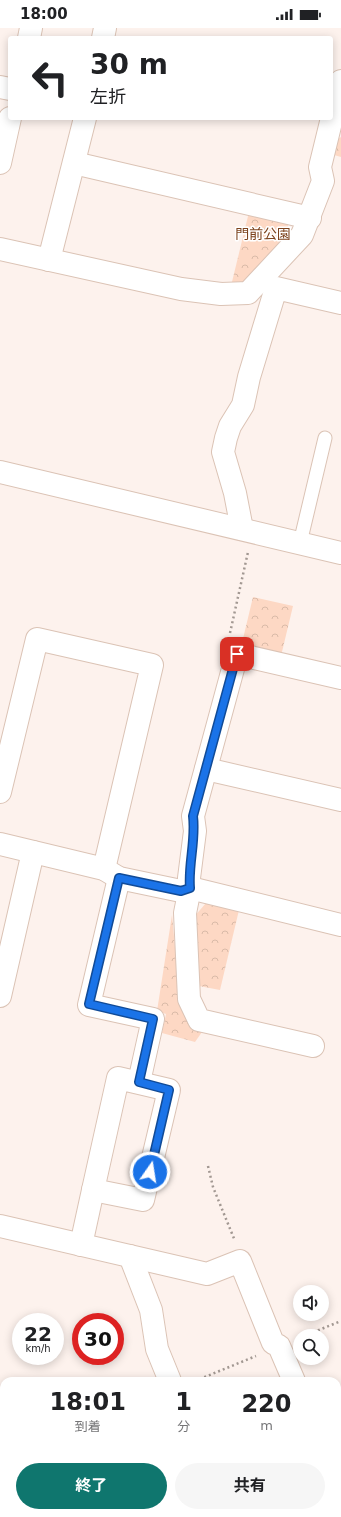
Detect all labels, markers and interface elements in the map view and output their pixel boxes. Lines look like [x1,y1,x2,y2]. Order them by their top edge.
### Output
text: 18:00 [20,5,68,23]
text: 30 m [90,48,168,81]
icon: left [24,52,76,104]
text: 左折 [90,86,126,107]
park label: 門前公園 [235,226,291,242]
pin [220,637,254,671]
icon: arrive [226,643,248,665]
position arrow [129,1151,171,1193]
map controls [293,1285,329,1365]
button: sound [293,1285,329,1321]
speed limit sign: 30 [72,1313,124,1365]
text: 22 [24,1322,52,1346]
button: search [293,1329,329,1365]
text: km/h [25,1343,51,1354]
text: 18:01 [49,1388,126,1416]
text: 1 [175,1388,192,1416]
text: 220 [241,1390,292,1418]
text: m [260,1418,273,1433]
text: 到着 [75,1419,101,1434]
text: 分 [177,1419,190,1434]
button: 終了 [16,1463,167,1509]
button: 共有 [175,1463,325,1509]

